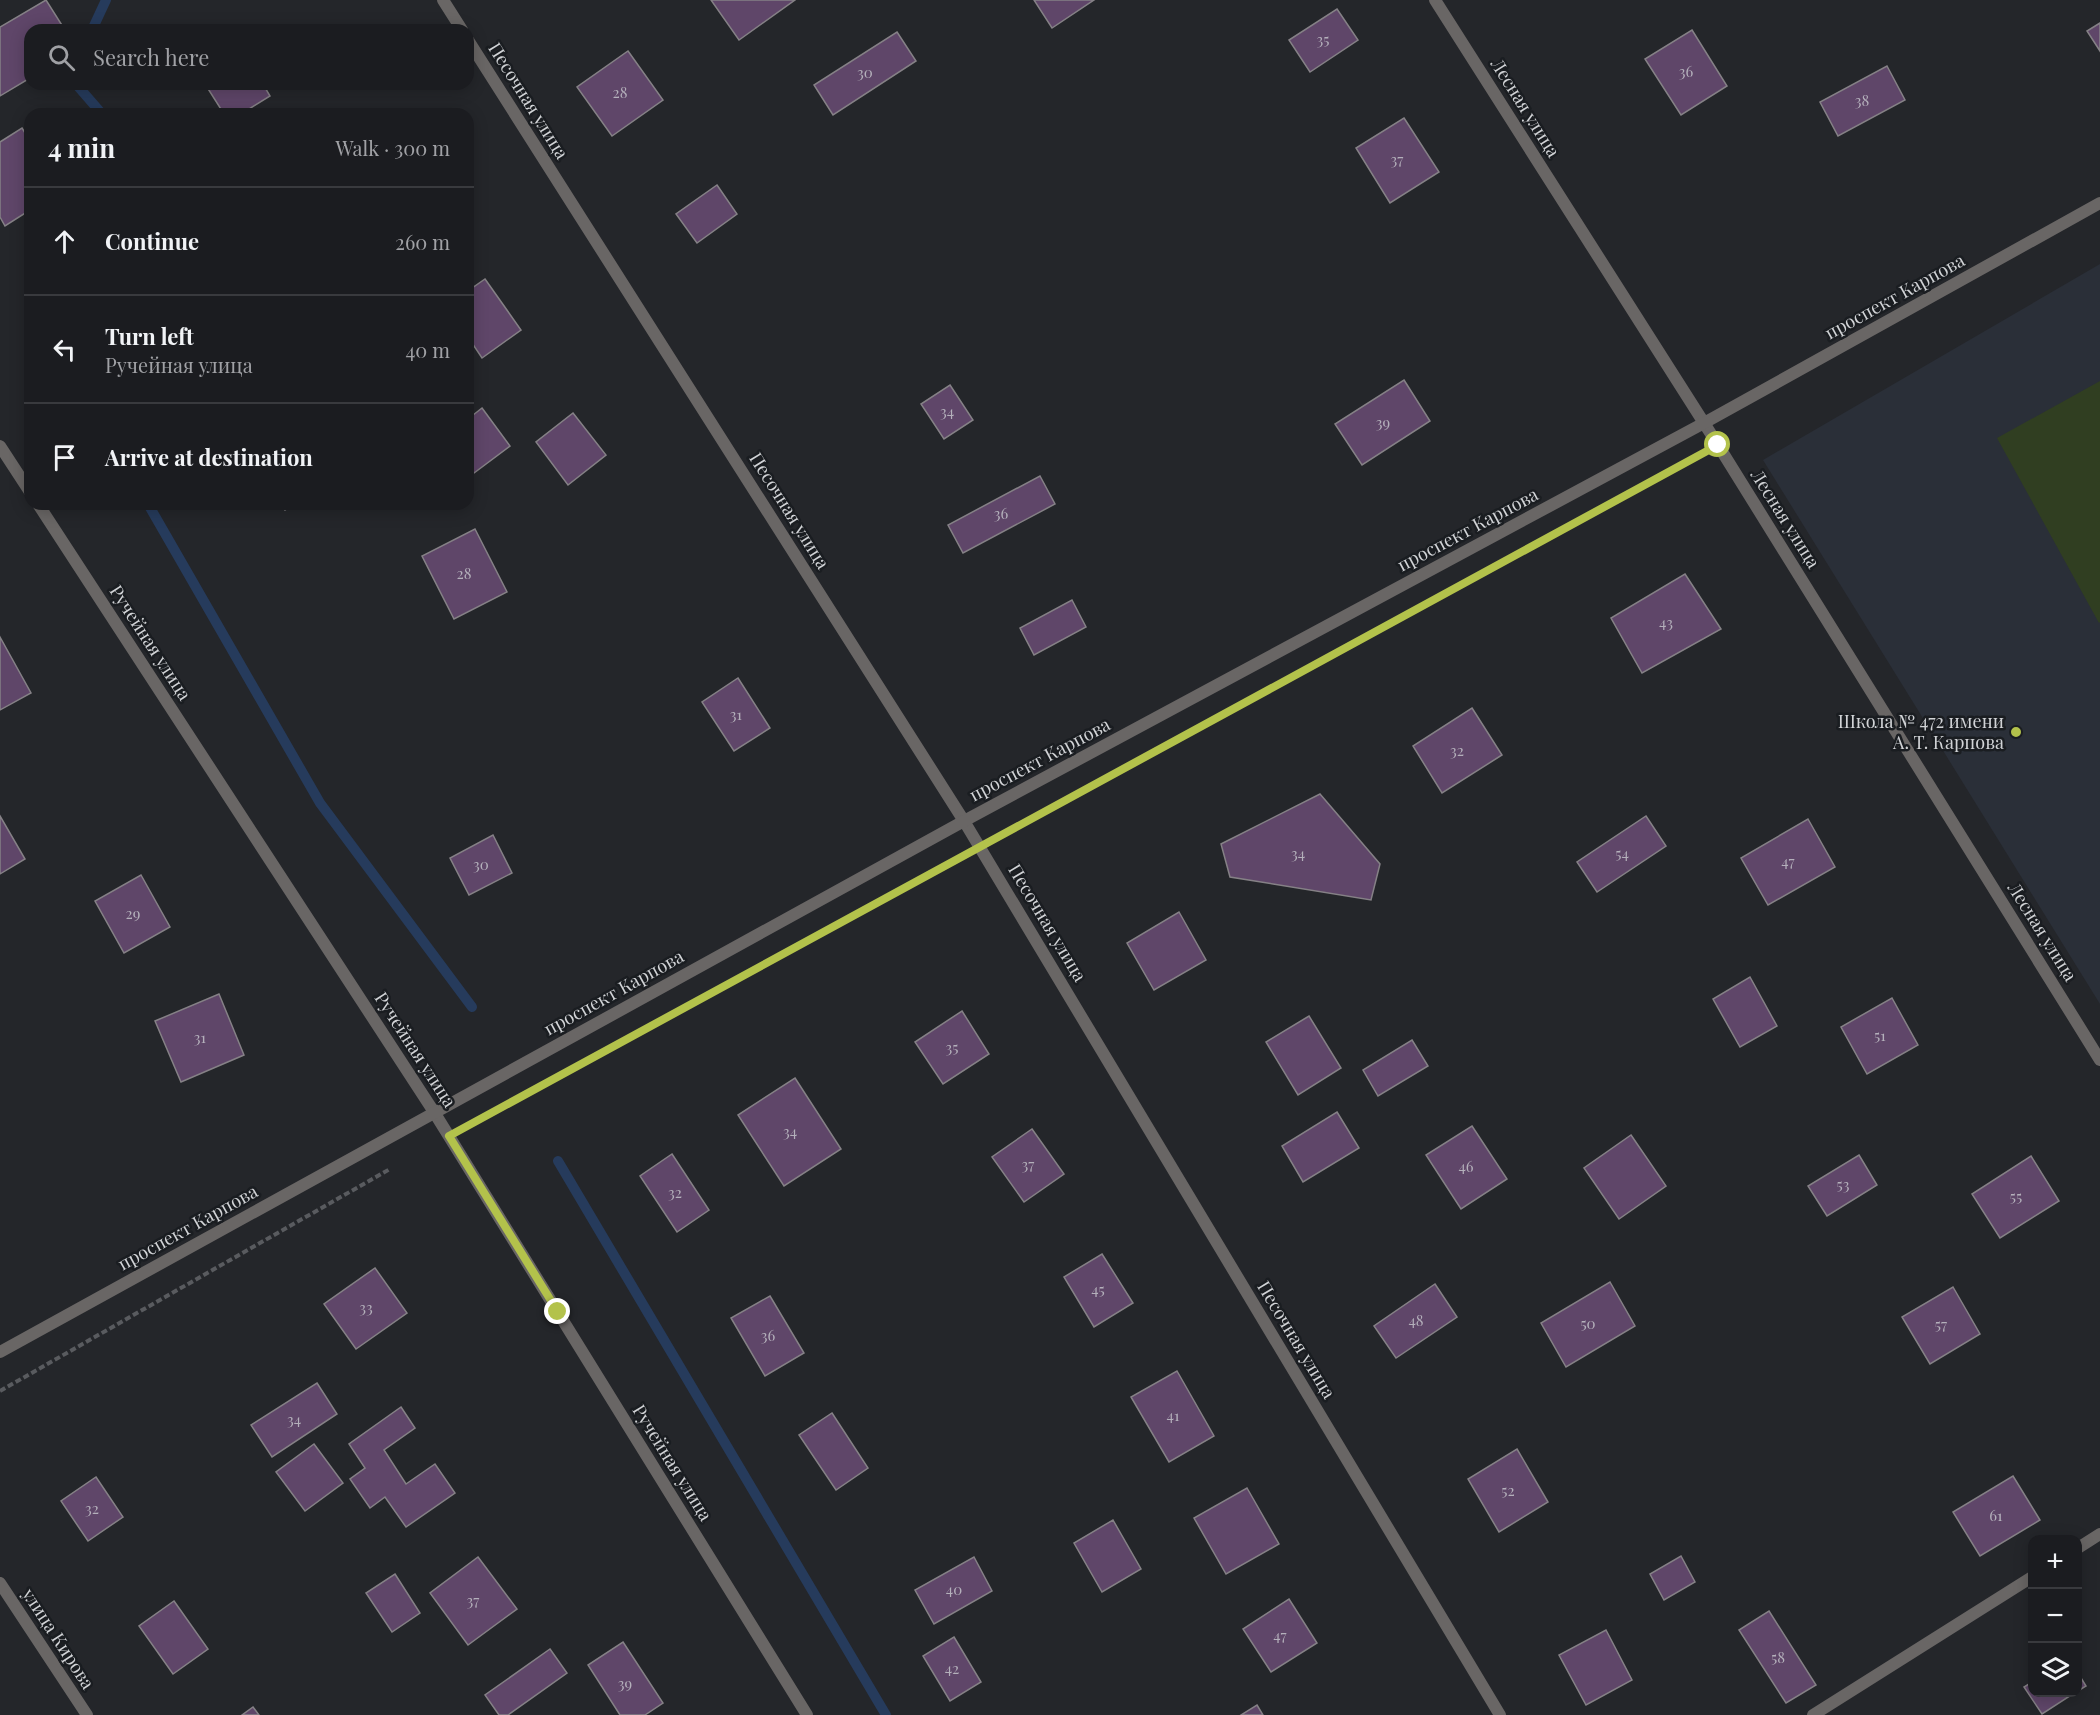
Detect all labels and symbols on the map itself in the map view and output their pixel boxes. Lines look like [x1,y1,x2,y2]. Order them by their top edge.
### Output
house number: 35 [1317,29,1330,49]
street label: Песочная улица [483,38,574,163]
street label: Лесная улица [1485,53,1566,162]
house number: 36 [1679,61,1693,81]
house number: 30 [857,62,873,82]
house number: 28 [613,82,628,102]
house number: 38 [1855,90,1869,110]
house number: 37 [1391,149,1403,169]
street label: проспект Карпова [1820,248,1969,344]
house number: 34 [940,401,954,421]
house number: 39 [1376,412,1390,432]
route start [1704,431,1730,457]
street label: Песочная улица [744,448,835,573]
street label: Лесная улица [1745,464,1826,573]
street label: проспект Карпова [1393,482,1542,576]
house number: 36 [994,503,1008,523]
house number: 28 [457,563,472,583]
street label: Ручейная улица [105,580,197,705]
house number: 43 [1659,612,1673,632]
house number: 31 [730,704,743,724]
place label: Школа № 472 имени А. Т. Карпова [1838,709,2004,754]
street label: проспект Карпова [965,712,1114,806]
marker: Школа № 472 имени А. Т. Карпова [2009,725,2023,739]
house number: 32 [1450,740,1464,760]
house number: 34 [1291,843,1305,863]
house number: 54 [1615,843,1629,863]
house number: 47 [1781,851,1795,871]
house number: 30 [473,854,489,874]
street label: Песочная улица [1003,859,1092,986]
street label: Лесная улица [2002,877,2083,986]
house number: 29 [126,903,140,923]
street label: проспект Карпова [539,944,688,1040]
street label: Ручейная улица [370,987,462,1112]
house number: 51 [1874,1025,1886,1045]
house number: 31 [194,1027,207,1047]
house number: 35 [946,1037,959,1057]
house number: 34 [783,1121,797,1141]
house number: 37 [1022,1154,1034,1174]
house number: 46 [1458,1156,1474,1176]
house number: 53 [1837,1174,1850,1194]
street label: проспект Карпова [113,1179,262,1275]
house number: 32 [668,1182,682,1202]
house number: 55 [2010,1186,2022,1206]
street label: Песочная улица [1252,1276,1341,1403]
house number: 45 [1091,1279,1105,1299]
house number: 33 [359,1297,373,1317]
route end [544,1298,570,1324]
house number: 48 [1408,1310,1424,1330]
house number: 50 [1580,1313,1596,1333]
house number: 57 [1935,1314,1947,1334]
house number: 36 [761,1325,775,1345]
street label: Ручейная улица [627,1400,718,1525]
house number: 41 [1167,1405,1180,1425]
house number: 34 [287,1409,301,1429]
house number: 52 [1501,1480,1515,1500]
house number: 32 [85,1498,99,1518]
house number: 61 [1989,1505,2003,1525]
house number: 40 [946,1579,962,1599]
street label: улица Кирова [17,1583,100,1694]
house number: 37 [467,1590,479,1610]
house number: 47 [1273,1625,1287,1645]
house number: 58 [1771,1647,1785,1667]
house number: 42 [945,1658,959,1678]
house number: 39 [618,1673,632,1693]

